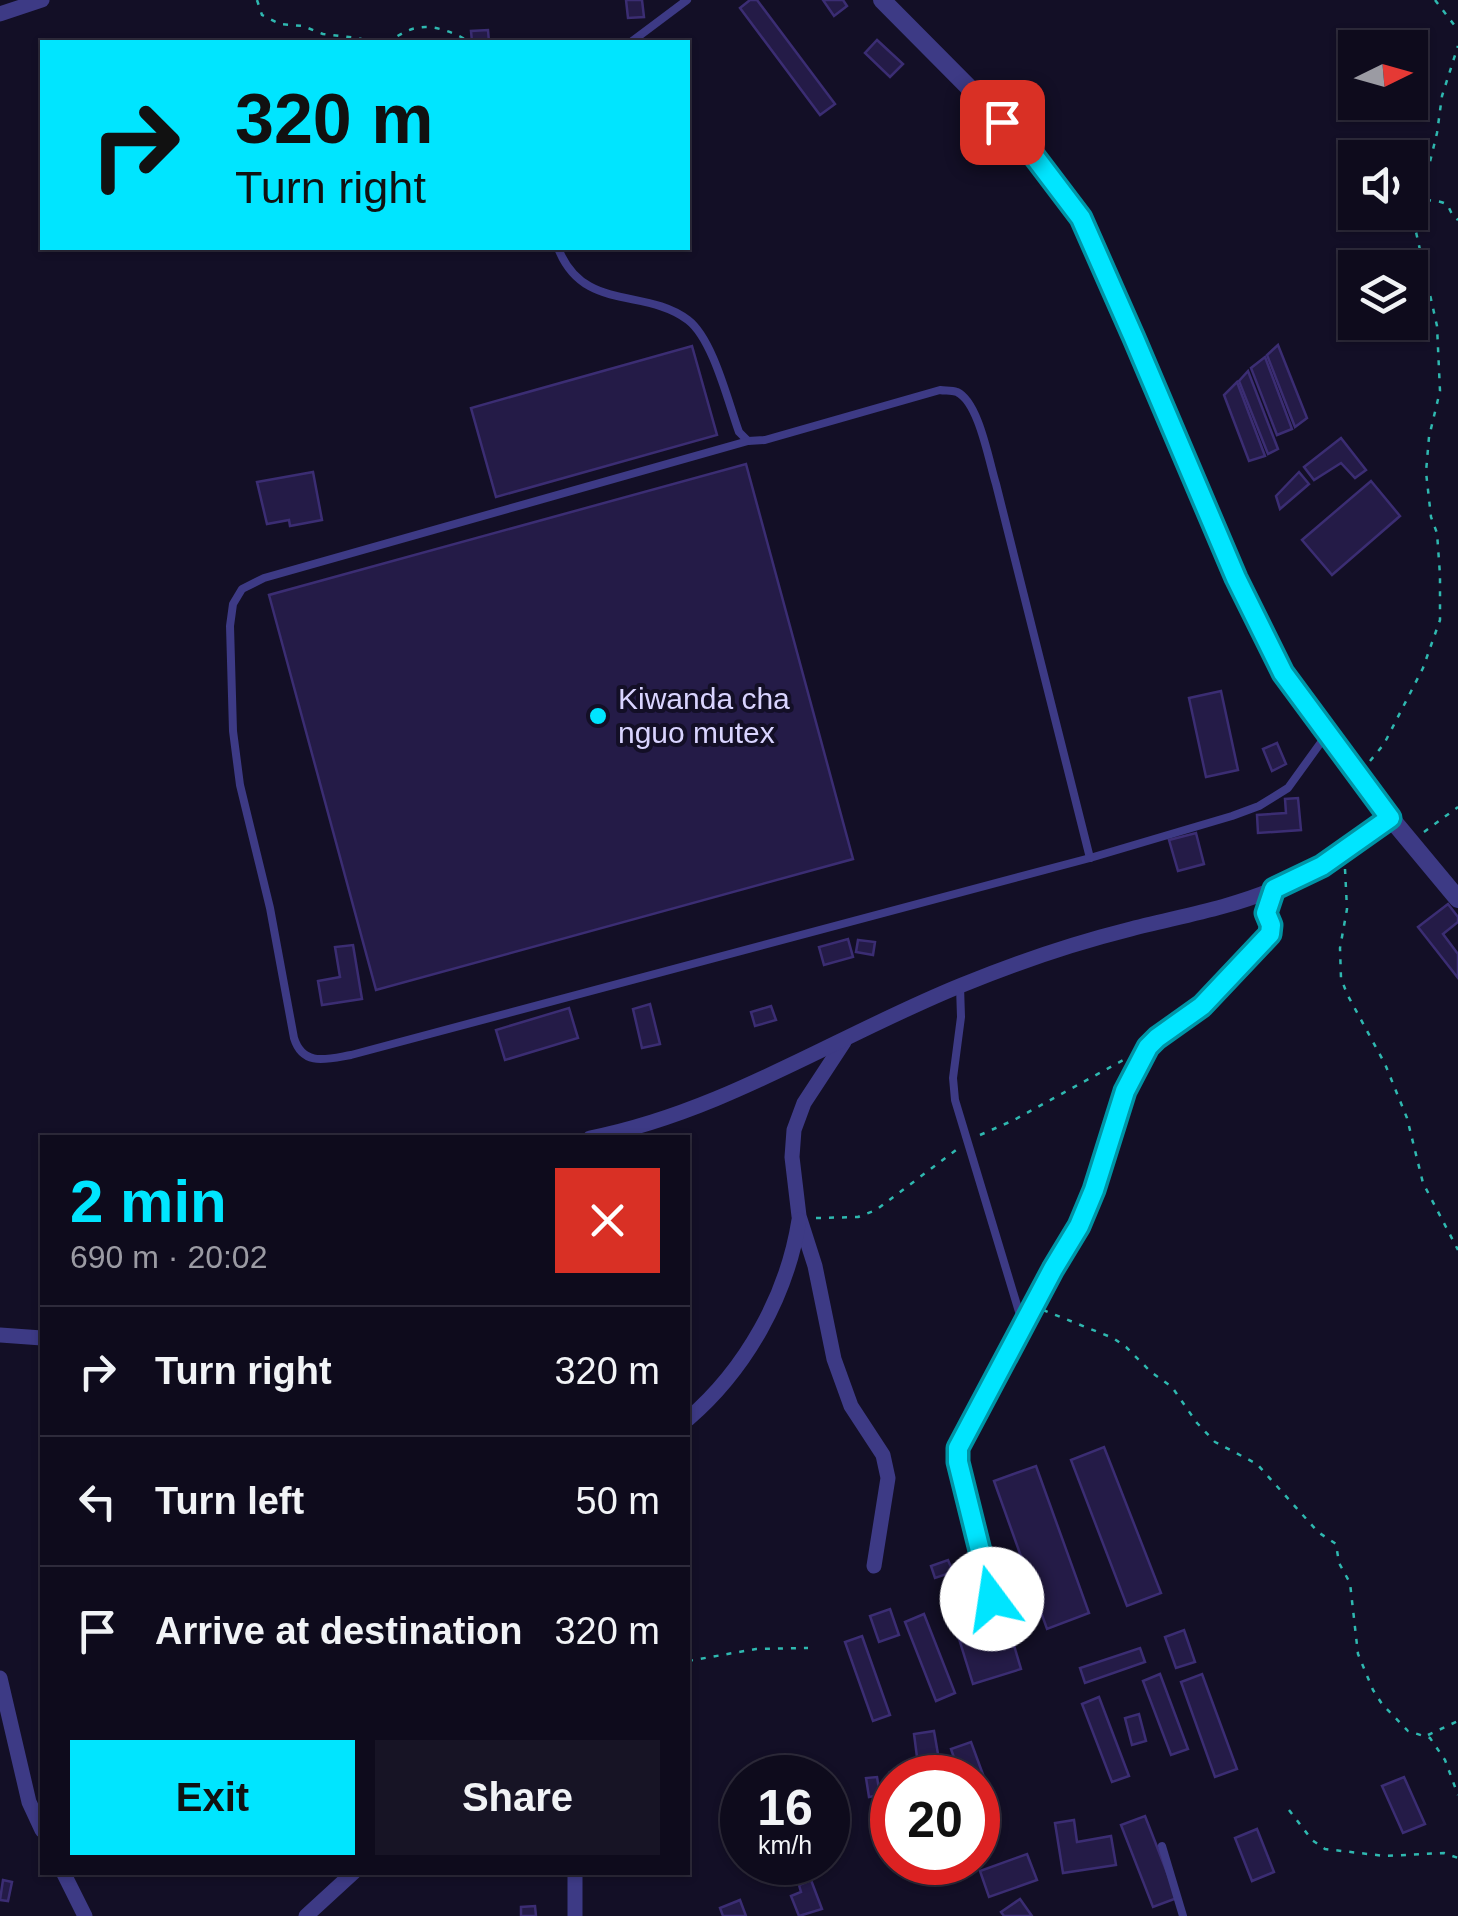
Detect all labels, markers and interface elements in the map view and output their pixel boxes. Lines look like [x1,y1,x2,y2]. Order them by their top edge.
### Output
north arrow [1338,30,1428,120]
map controls [1338,30,1428,340]
icon: right [70,80,200,210]
text: 320 m [235,80,433,158]
pin [960,80,1045,165]
icon: arrive [975,95,1030,150]
button: sound [1338,140,1428,230]
text: Turn right [235,162,426,213]
button: layers [1338,250,1428,340]
place label: Kiwanda cha nguo mutex [618,682,790,749]
marker: Kiwanda cha nguo mutex [587,705,609,727]
text: 2 min [70,1168,227,1235]
button: close [555,1168,660,1273]
text: 690 m · 20:02 [70,1239,267,1275]
icon: right [70,1344,125,1399]
text: Turn right [155,1350,332,1392]
text: 320 m [554,1350,660,1392]
icon: left [70,1474,125,1529]
text: Turn left [155,1480,304,1522]
text: 50 m [576,1480,660,1522]
position arrow [940,1547,1044,1651]
icon: arrive [70,1604,125,1659]
text: Arrive at destination [155,1610,522,1652]
text: 320 m [554,1610,660,1652]
button: Exit [70,1740,355,1855]
button: Share [375,1740,660,1855]
speed limit sign: 20 [870,1755,1000,1885]
text: 16 [757,1780,813,1836]
text: km/h [758,1831,812,1859]

